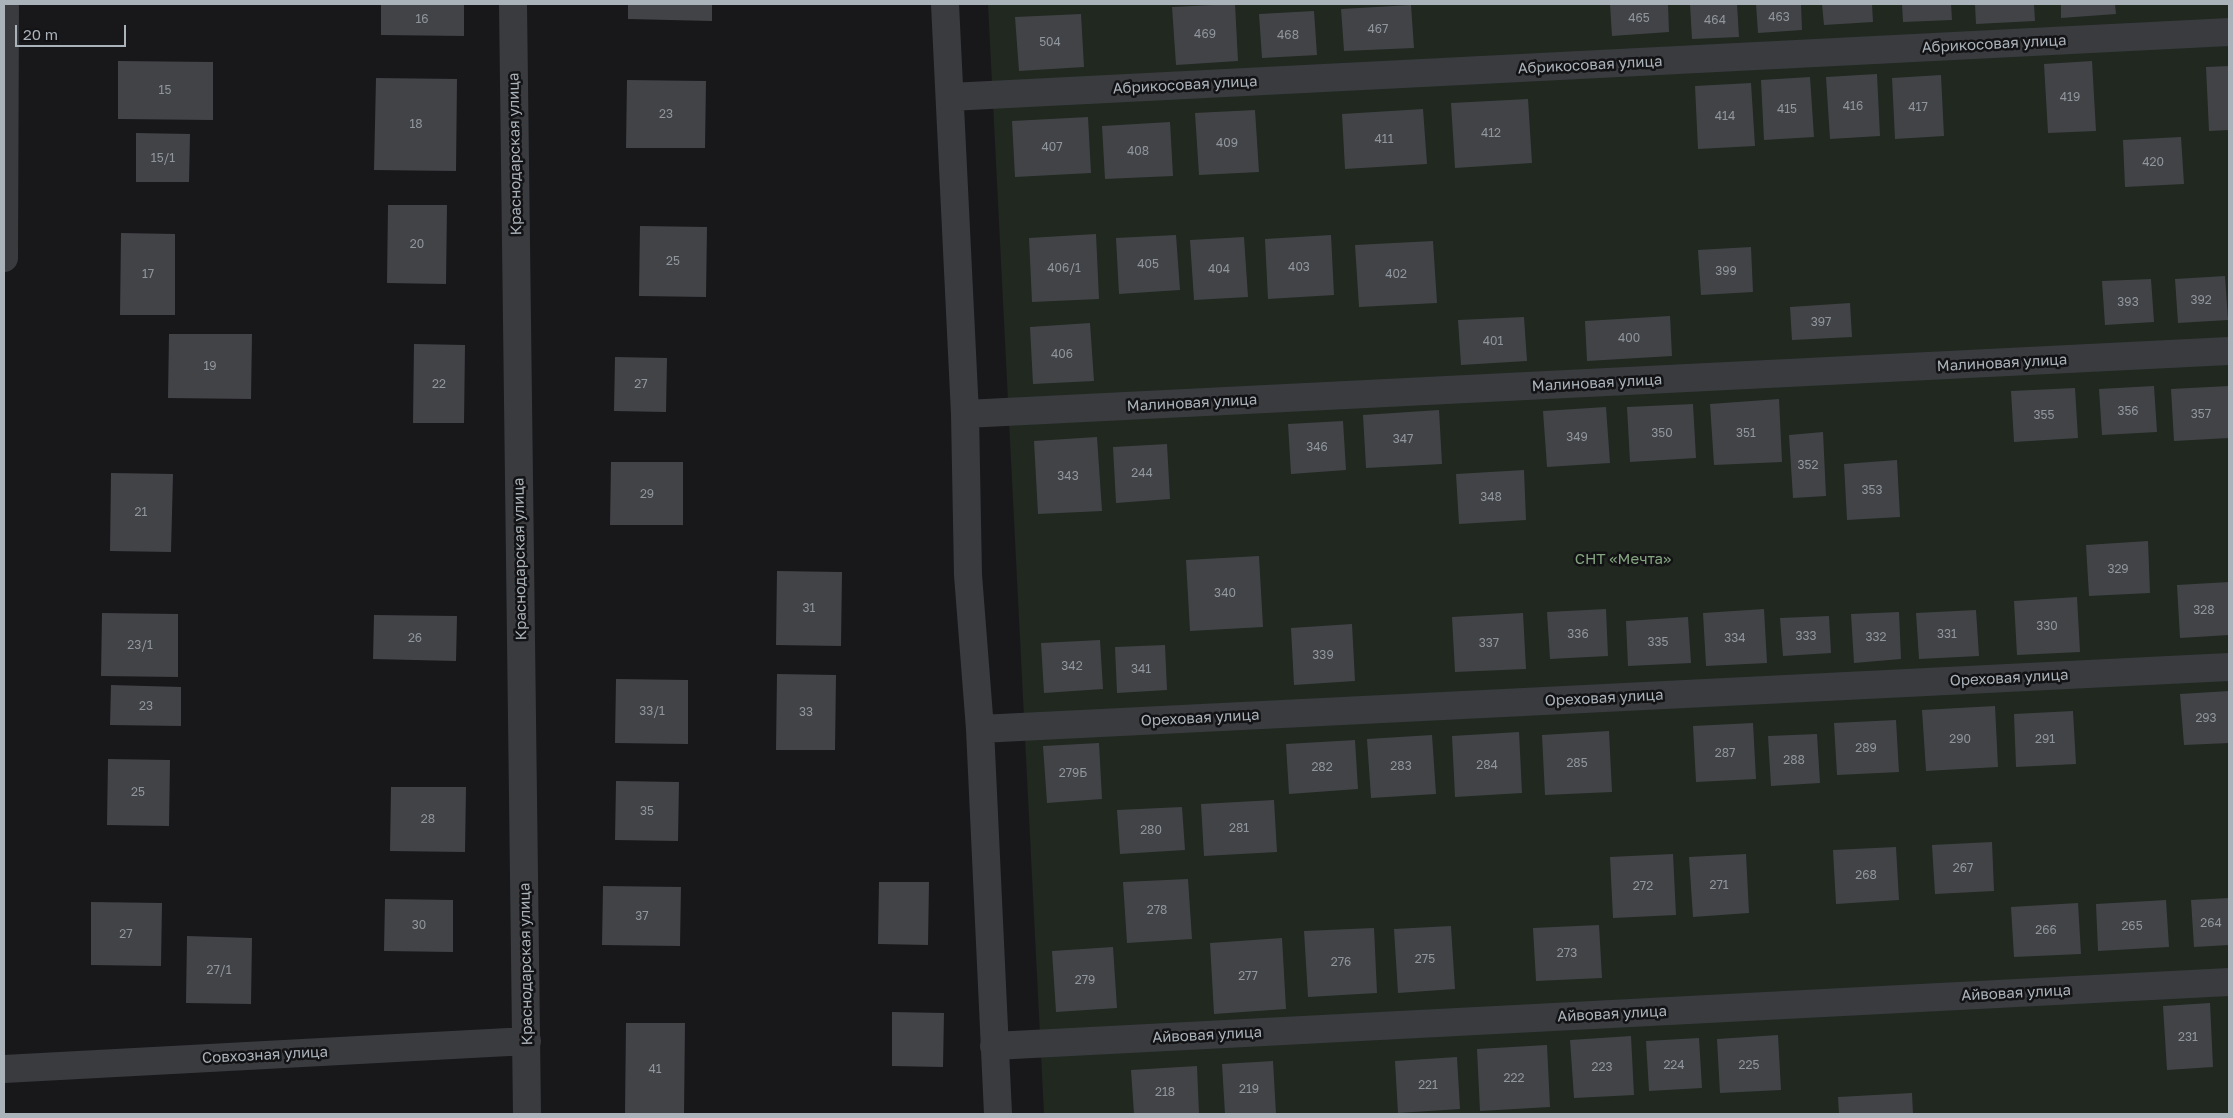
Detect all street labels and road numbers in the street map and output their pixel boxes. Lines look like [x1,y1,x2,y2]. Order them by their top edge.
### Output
street label: Абрикосовая улица [1921,31,2067,57]
street label: Абрикосовая улица [1517,52,1663,78]
street label: Абрикосовая улица [1112,72,1258,98]
street label: Краснодарская улица [505,73,525,235]
street label: Малиновая улица [1936,351,2068,375]
street label: Малиновая улица [1531,371,1663,395]
street label: Малиновая улица [1126,391,1258,415]
street label: Краснодарская улица [510,478,530,640]
street label: Ореховая улица [1949,666,2069,690]
street label: Ореховая улица [1544,686,1664,710]
street label: Ореховая улица [1140,706,1260,730]
street label: Краснодарская улица [516,883,536,1045]
street label: Айвовая улица [1961,981,2071,1005]
street label: Айвовая улица [1557,1002,1667,1026]
street label: Айвовая улица [1152,1023,1262,1047]
street label: Совхозная улица [202,1043,328,1067]

